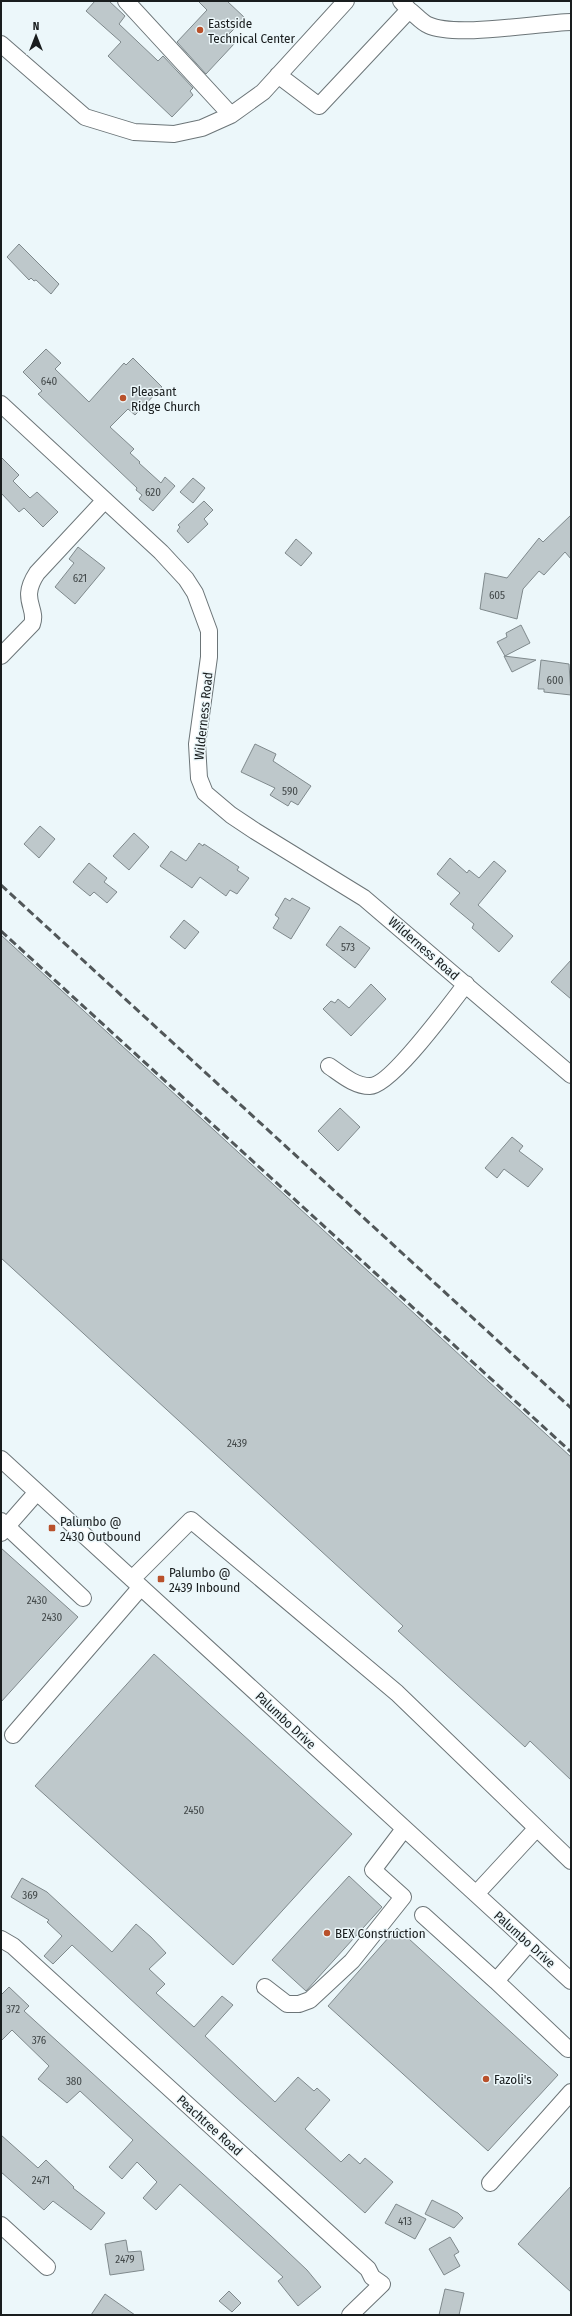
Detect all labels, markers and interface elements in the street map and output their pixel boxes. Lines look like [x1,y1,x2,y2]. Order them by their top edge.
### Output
north arrow [16,16,56,56]
place label: Eastside Technical Center [208,16,296,46]
text: N [33,20,39,33]
marker: Eastside Technical Center [195,25,205,35]
house number: 640 [41,375,58,388]
place label: Pleasant Ridge Church [131,384,200,414]
marker: Pleasant Ridge Church [118,393,128,403]
house number: 620 [145,486,161,499]
house number: 621 [73,572,87,585]
house number: 605 [489,589,505,602]
street label: Wilderness Road [191,671,216,761]
house number: 600 [547,674,564,687]
house number: 590 [282,785,298,798]
street label: Wilderness Road [385,914,462,983]
house number: 573 [341,941,355,954]
house number: 2439 [227,1437,247,1450]
place label: Palumbo @ 2430 Outbound [60,1514,141,1544]
marker: Palumbo @ 2430 Outbound [47,1523,57,1533]
place label: Palumbo @ 2439 Inbound [169,1565,240,1595]
marker: Palumbo @ 2439 Inbound [156,1574,166,1584]
house number: 2430 [27,1594,48,1607]
house number: 2430 [42,1611,63,1624]
street label: Palumbo Drive [252,1689,319,1752]
house number: 2450 [184,1804,205,1817]
house number: 369 [22,1889,38,1902]
street label: Palumbo Drive [491,1908,558,1971]
place label: BEX Construction [335,1926,426,1941]
marker: BEX Construction [322,1928,332,1938]
house number: 372 [6,2003,20,2016]
house number: 376 [32,2034,47,2047]
place label: Fazoli's [494,2072,532,2087]
marker: Fazoli's [481,2074,491,2084]
house number: 380 [66,2075,82,2088]
street label: Peachtree Road [174,2092,245,2159]
house number: 2471 [32,2174,50,2187]
house number: 413 [398,2215,412,2228]
house number: 2479 [115,2253,135,2266]

